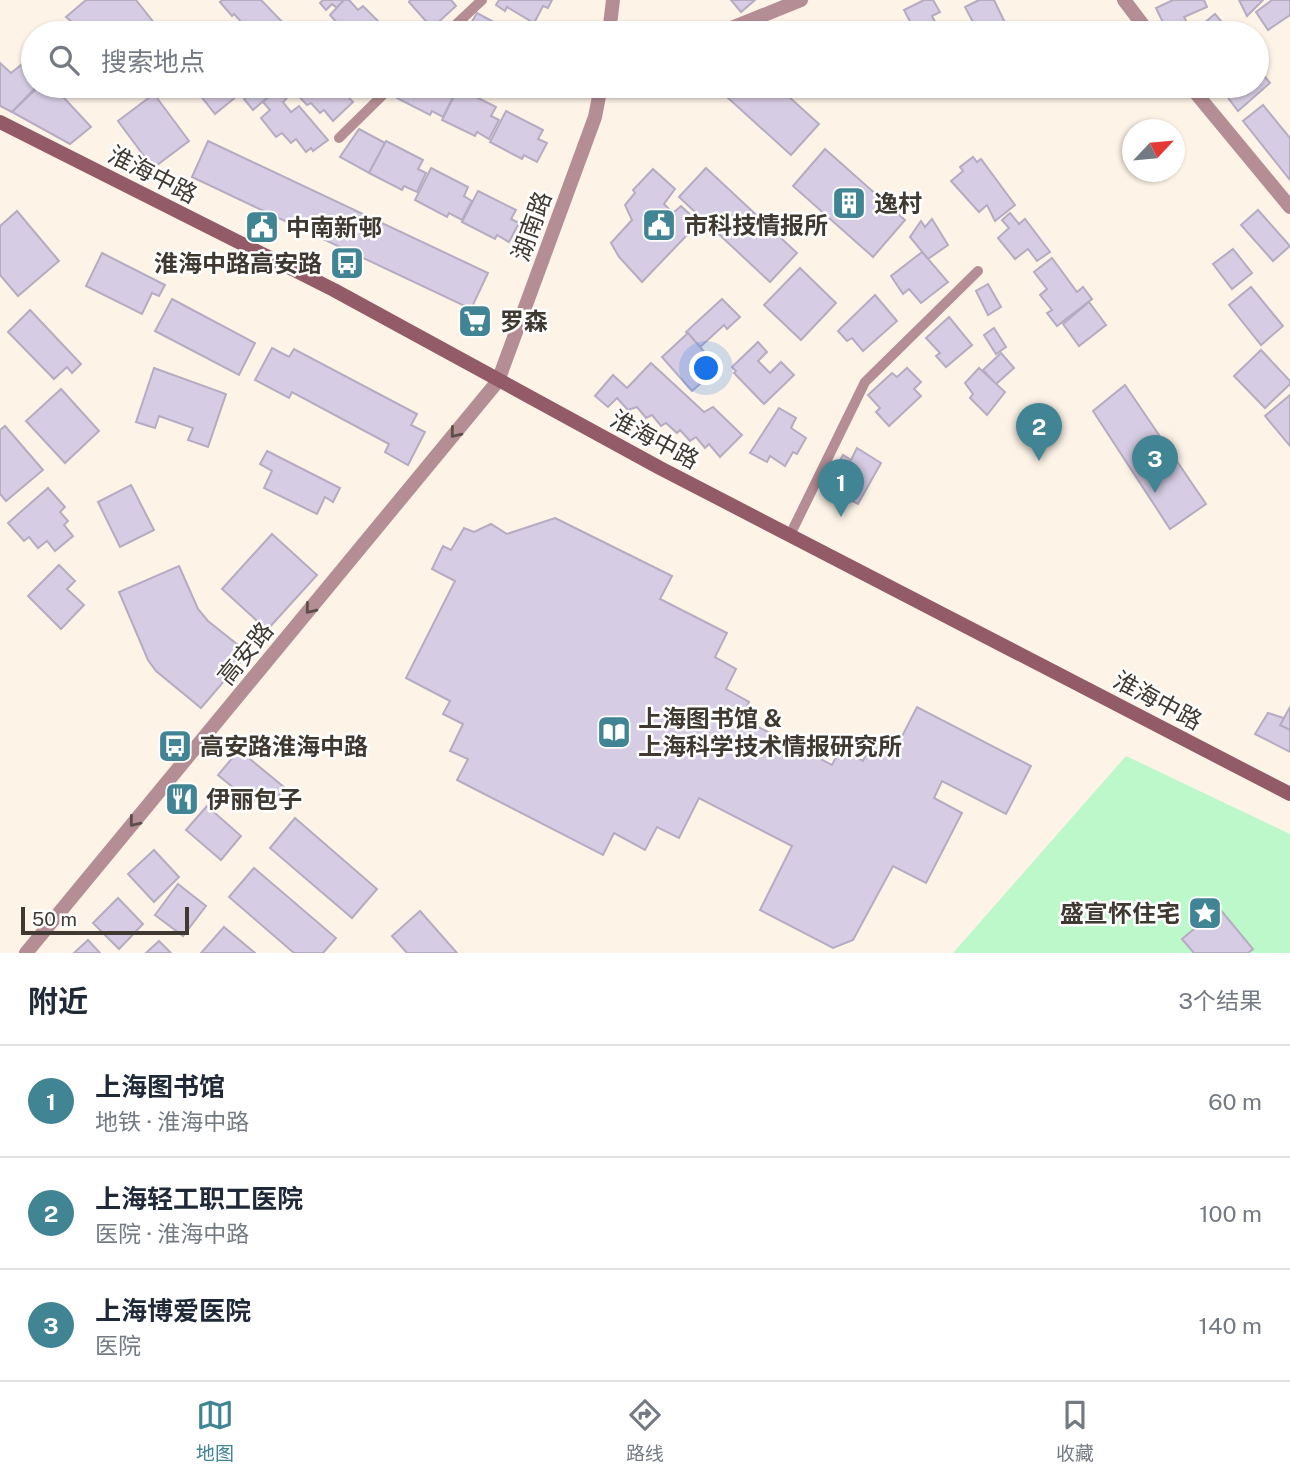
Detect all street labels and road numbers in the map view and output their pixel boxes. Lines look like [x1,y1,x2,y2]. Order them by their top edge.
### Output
street label: 淮海中路 [104,140,202,208]
street label: 湖南路 [506,187,556,265]
street label: 淮海中路 [606,404,704,474]
street label: 高安路 [211,616,279,690]
street label: 淮海中路 [1109,665,1207,735]

